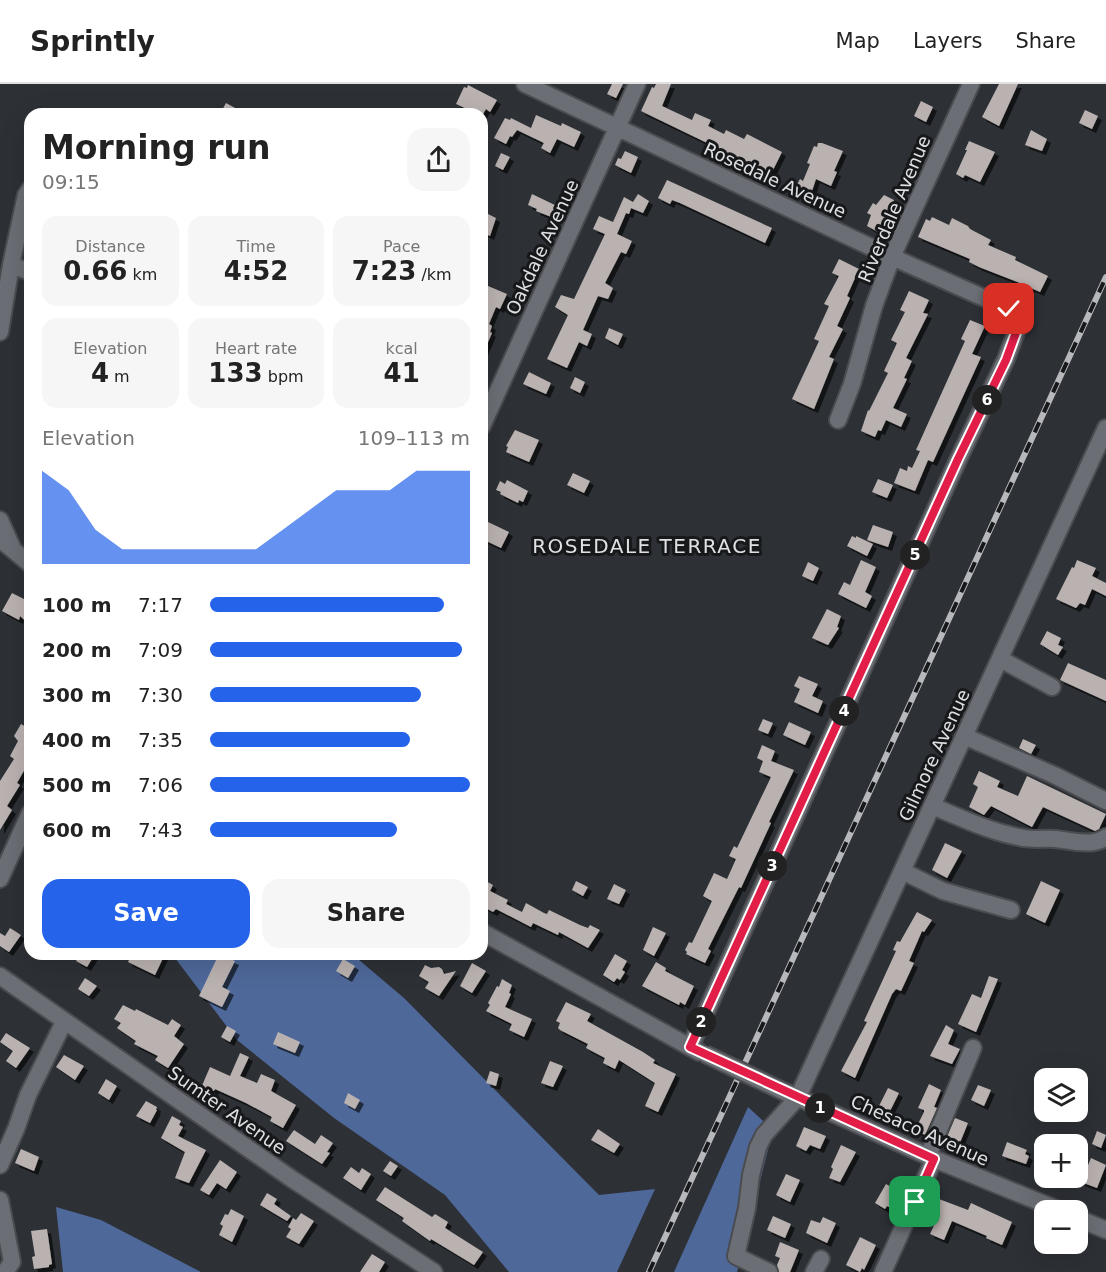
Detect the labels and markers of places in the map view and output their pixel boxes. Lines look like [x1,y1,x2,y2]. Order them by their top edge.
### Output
pin [983,283,1034,334]
pin: 6 [972,385,1002,415]
pin: 5 [900,540,930,570]
pin: 4 [829,696,859,726]
pin: 3 [757,851,787,881]
pin: 2 [686,1007,716,1037]
pin: 1 [805,1093,835,1123]
pin [889,1176,940,1227]

